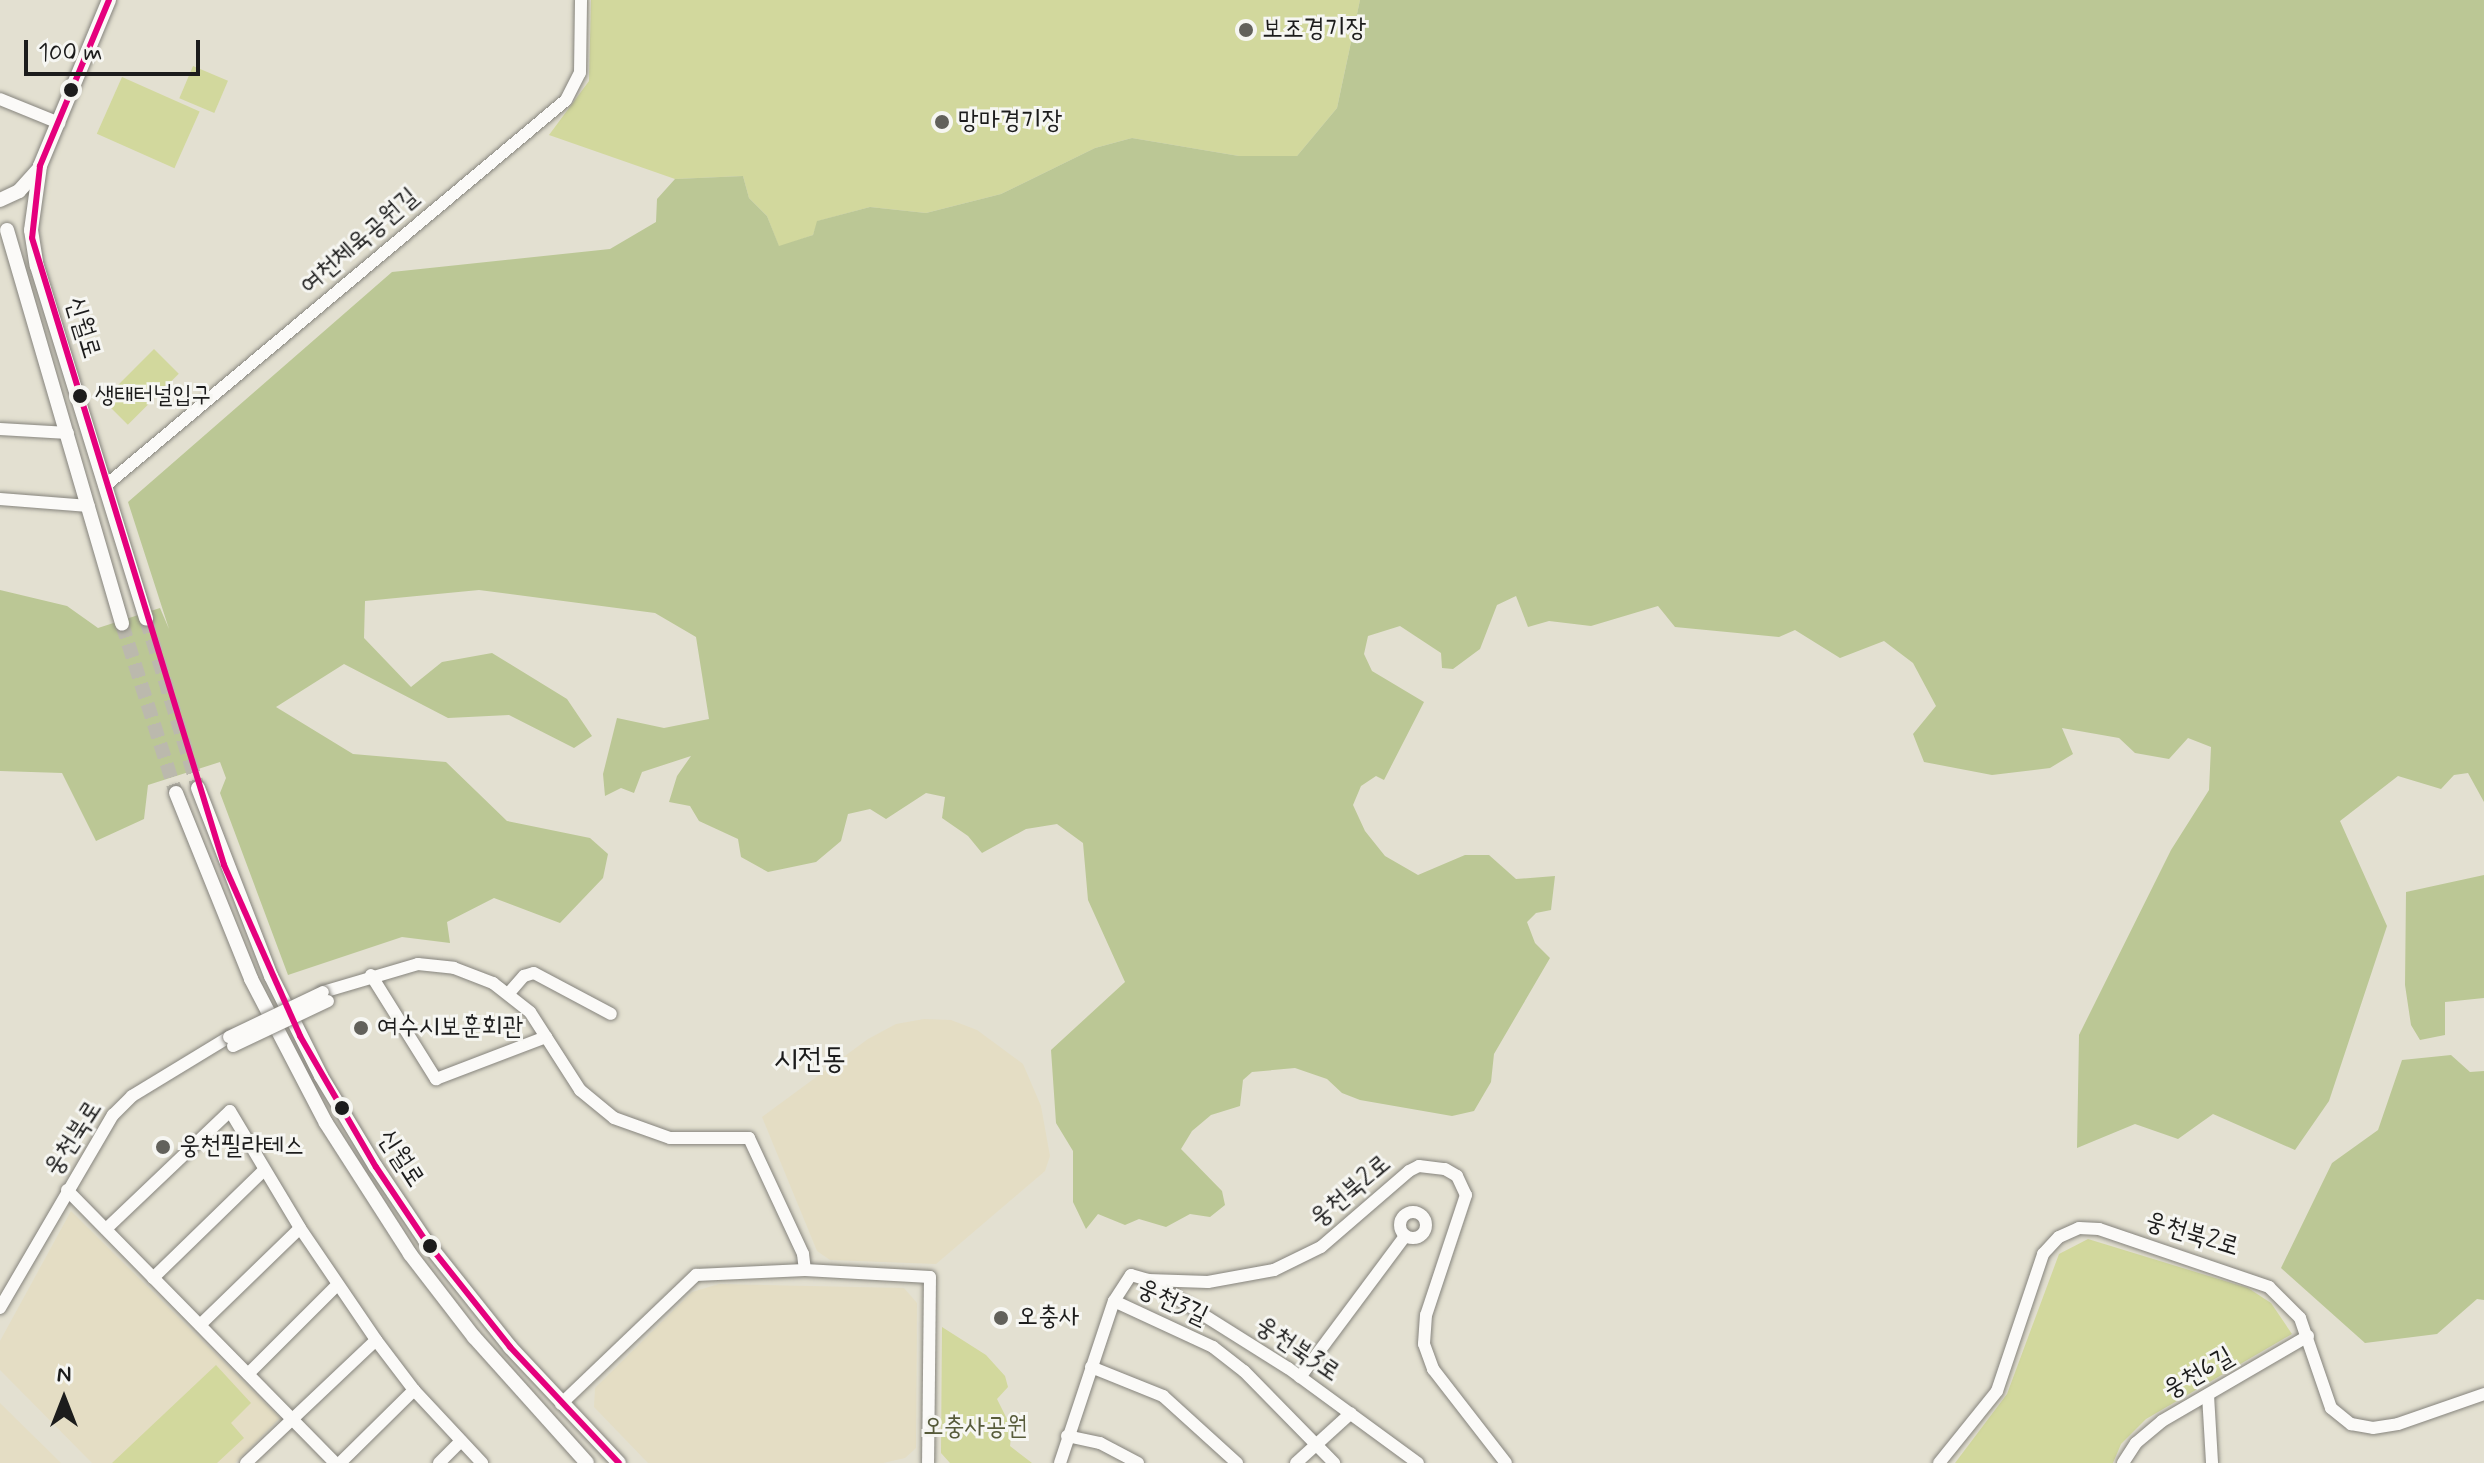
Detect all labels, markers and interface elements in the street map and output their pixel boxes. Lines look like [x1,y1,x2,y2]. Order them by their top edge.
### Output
place label: 보조경기장 [1262,14,1367,46]
marker: 보조경기장 [1237,21,1255,39]
scale bar [28,24,204,74]
text: 100 m [38,38,102,69]
unlabelled marker [63,82,79,98]
place label: 망마경기장 [958,106,1063,138]
marker: 망마경기장 [933,113,951,131]
street label: 여천체육공원길 [295,182,425,302]
street label: 신월로 [58,293,106,363]
place label: 생태터널입구 [95,382,211,410]
marker: 생태터널입구 [72,388,88,404]
place label: 여수시보훈회관 [377,1012,523,1044]
marker: 여수시보훈회관 [352,1019,370,1037]
district label: 시전동 [774,1042,846,1078]
street label: 웅천북로 [38,1095,110,1183]
unlabelled marker [334,1100,350,1116]
street label: 신월로 [370,1124,430,1194]
place label: 웅천필라테스 [179,1131,305,1163]
marker: 웅천필라테스 [154,1138,172,1156]
street label: 웅천북2로 [1304,1149,1398,1235]
street label: 웅천북2로 [2141,1206,2243,1264]
unlabelled marker [422,1238,438,1254]
street label: 웅천3길 [1132,1273,1212,1333]
place label: 오충사 [1017,1302,1080,1334]
marker: 오충사 [992,1309,1010,1327]
street label: 웅천북3로 [1249,1310,1345,1390]
street label: 웅천6길 [2158,1341,2240,1407]
north arrow [24,1359,104,1439]
text: N [57,1361,71,1389]
park label: 오충사공원 [923,1412,1027,1444]

